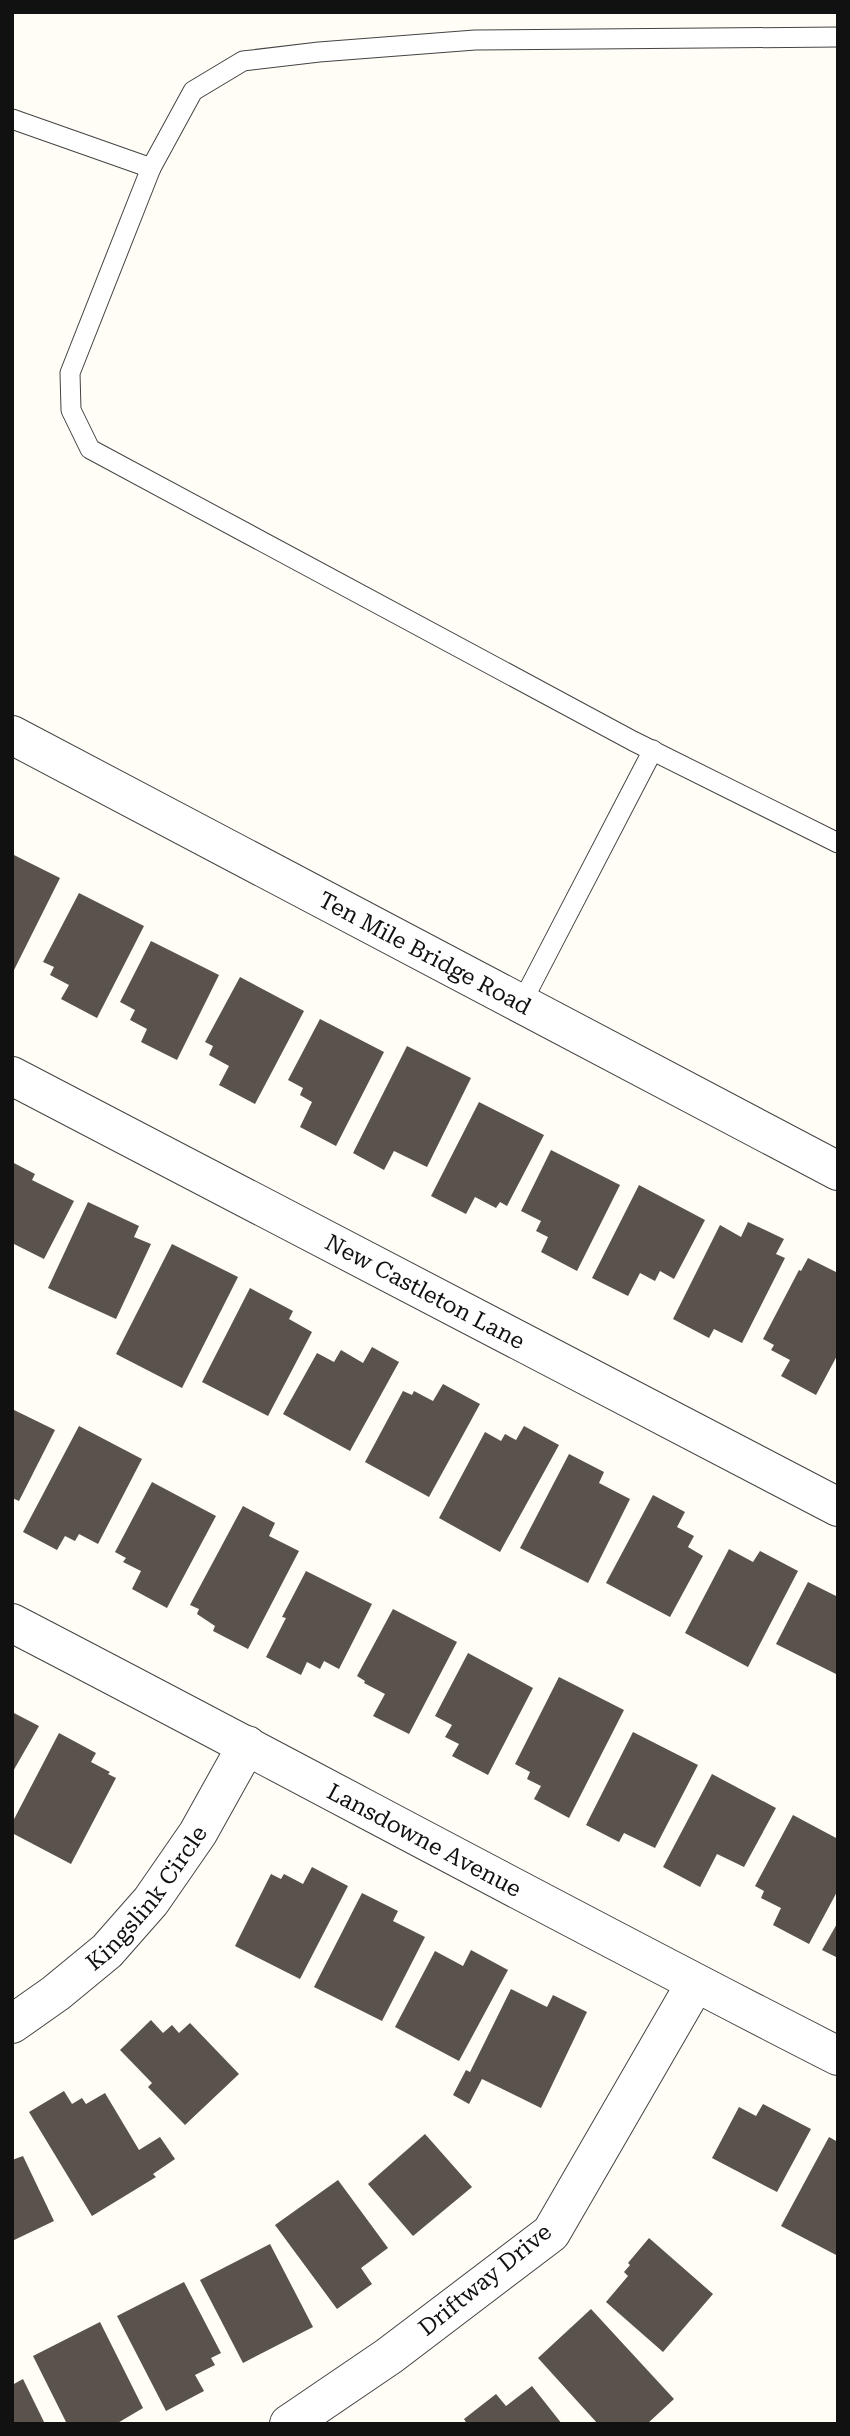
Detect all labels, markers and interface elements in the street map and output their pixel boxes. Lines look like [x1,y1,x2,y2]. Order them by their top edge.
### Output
street label: Ten Mile Bridge Road [314,886,536,1020]
street label: New Castleton Lane [321,1228,529,1355]
street label: Lansdowne Avenue [323,1778,526,1902]
street label: Kingslink Circle [81,1820,212,1976]
street label: Driftway Drive [413,2218,557,2342]

